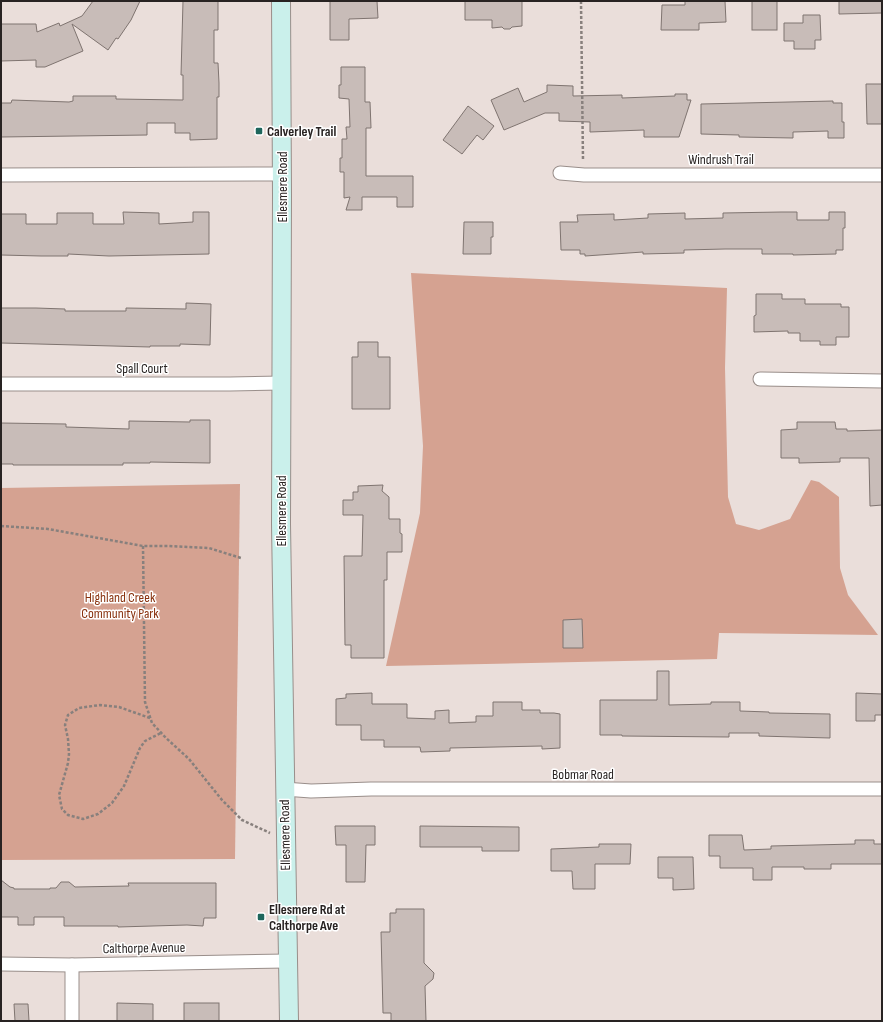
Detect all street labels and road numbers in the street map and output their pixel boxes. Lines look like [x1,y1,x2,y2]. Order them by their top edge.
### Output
street label: Ellesmere Road [274,151,291,223]
street label: Windrush Trail [688,151,754,168]
street label: Spall Court [116,360,168,377]
street label: Ellesmere Road [273,475,290,547]
street label: Bobmar Road [552,766,614,783]
street label: Ellesmere Road [276,799,294,871]
street label: Calthorpe Avenue [103,939,185,957]

